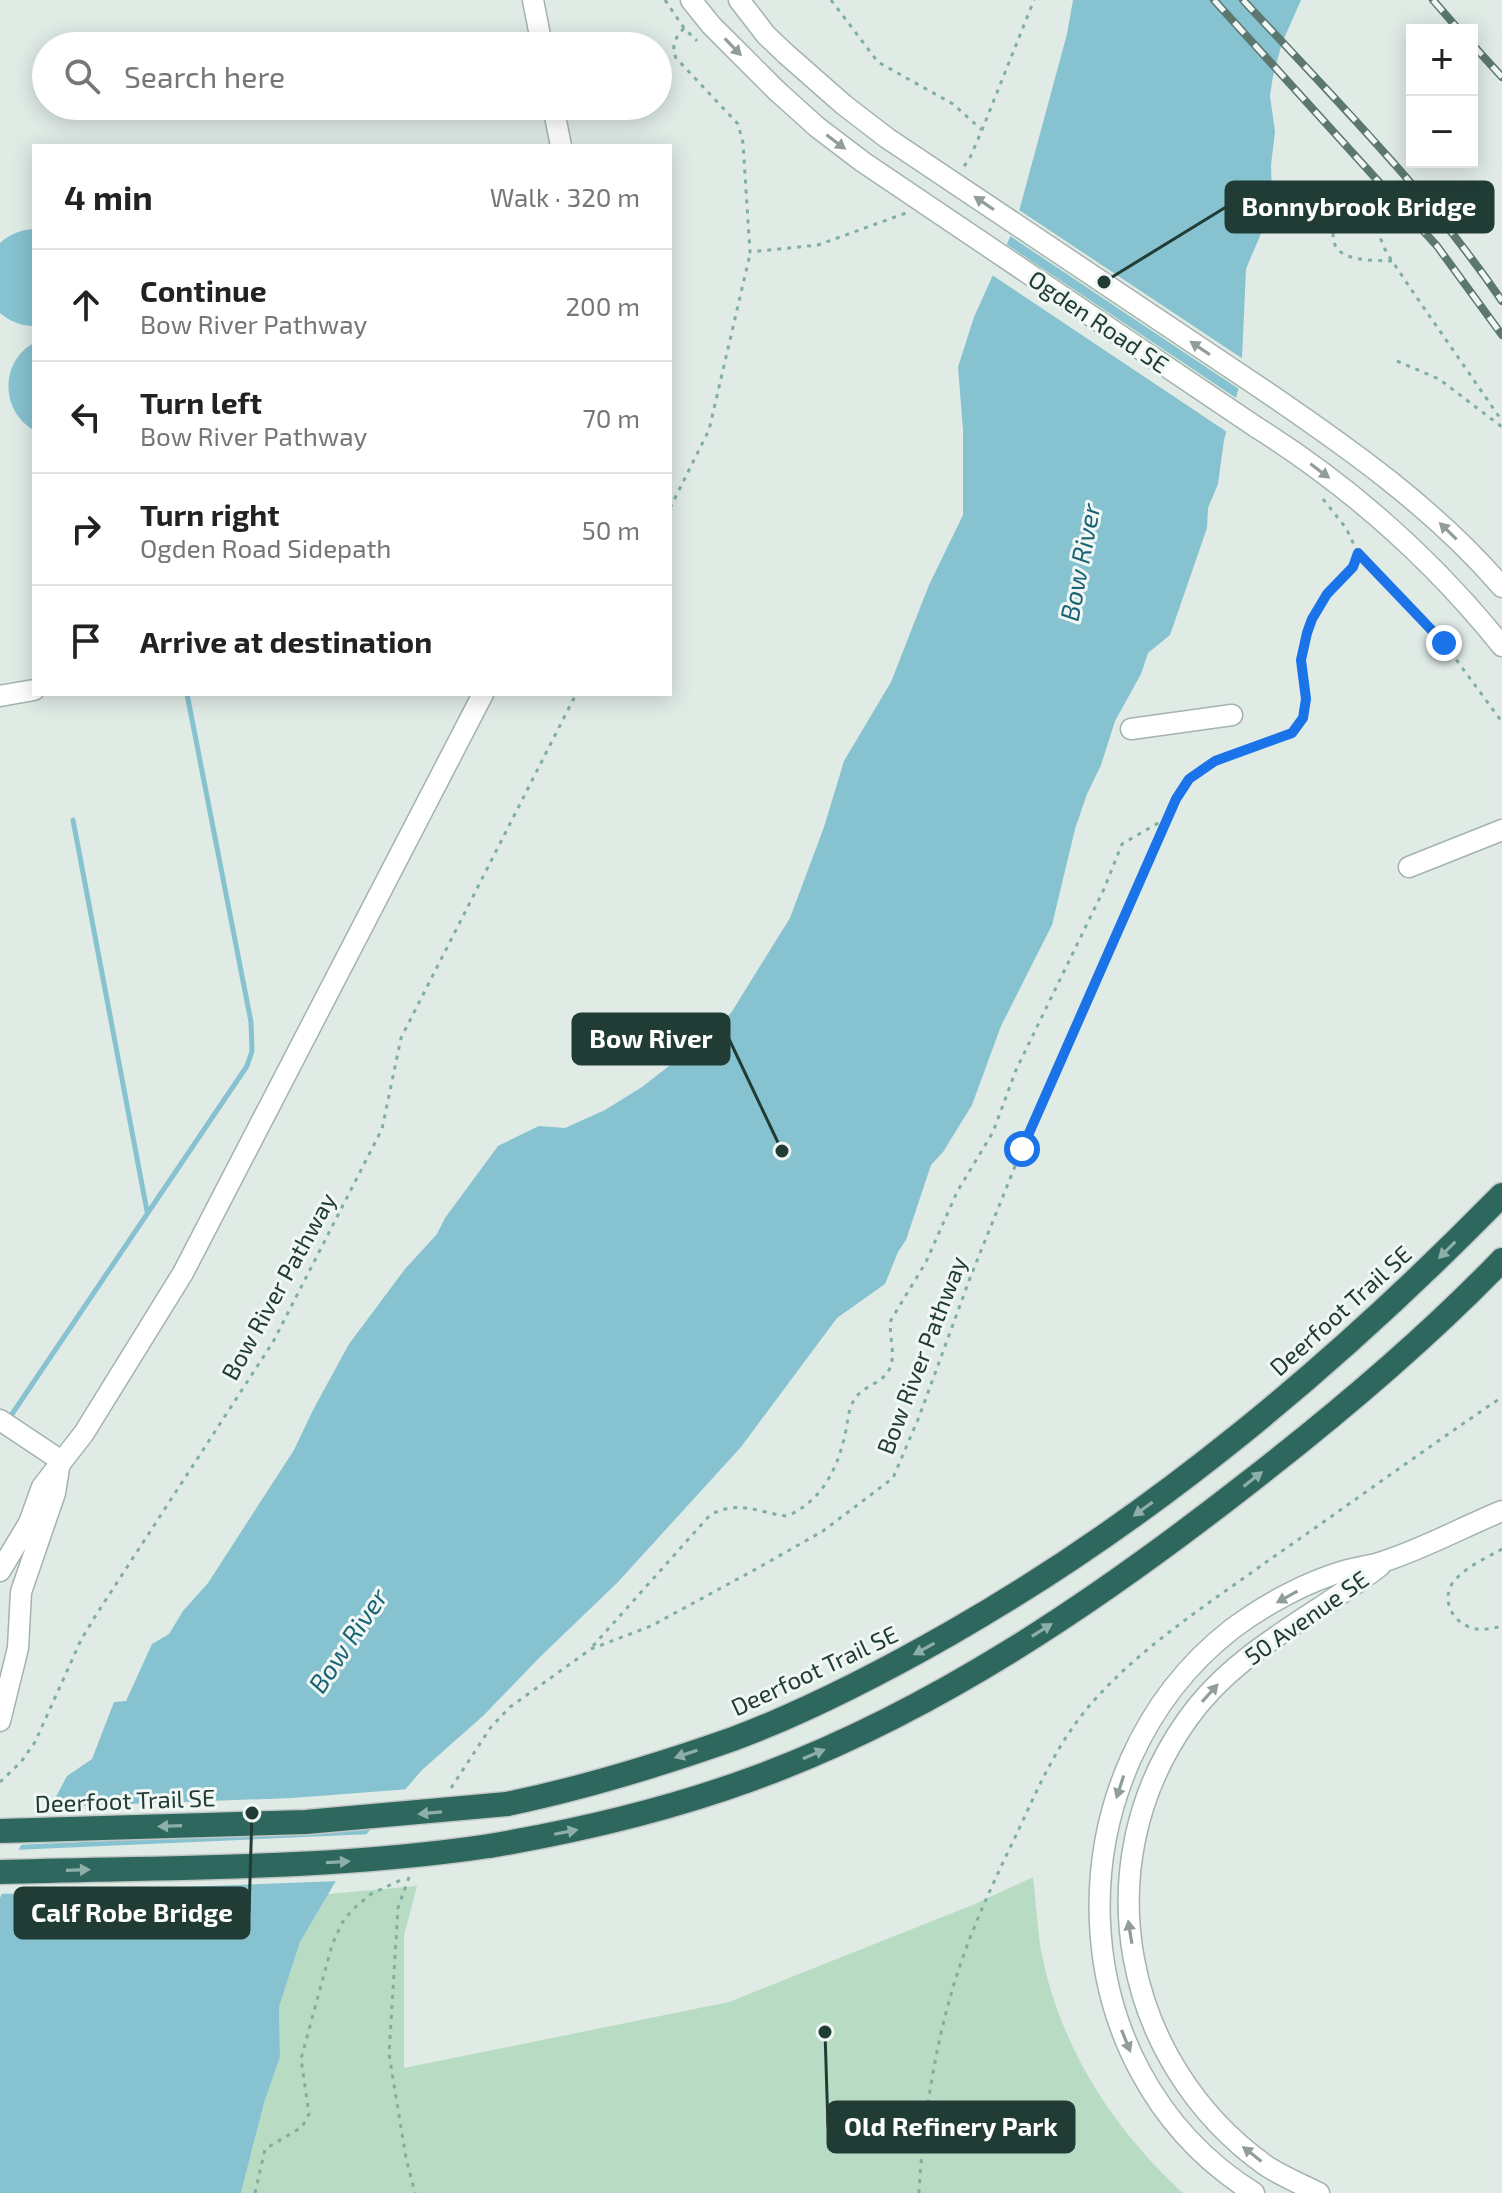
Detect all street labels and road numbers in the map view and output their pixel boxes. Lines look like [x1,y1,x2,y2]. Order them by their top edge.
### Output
street label: Ogden Road SE [1023,263,1175,379]
street label: Bow River Pathway [214,1187,342,1385]
street label: Deerfoot Trail SE [1263,1239,1417,1381]
street label: Bow River Pathway [870,1252,972,1458]
street label: 50 Avenue SE [1238,1564,1374,1670]
street label: Deerfoot Trail SE [726,1619,902,1721]
street label: Deerfoot Trail SE [34,1782,216,1818]

